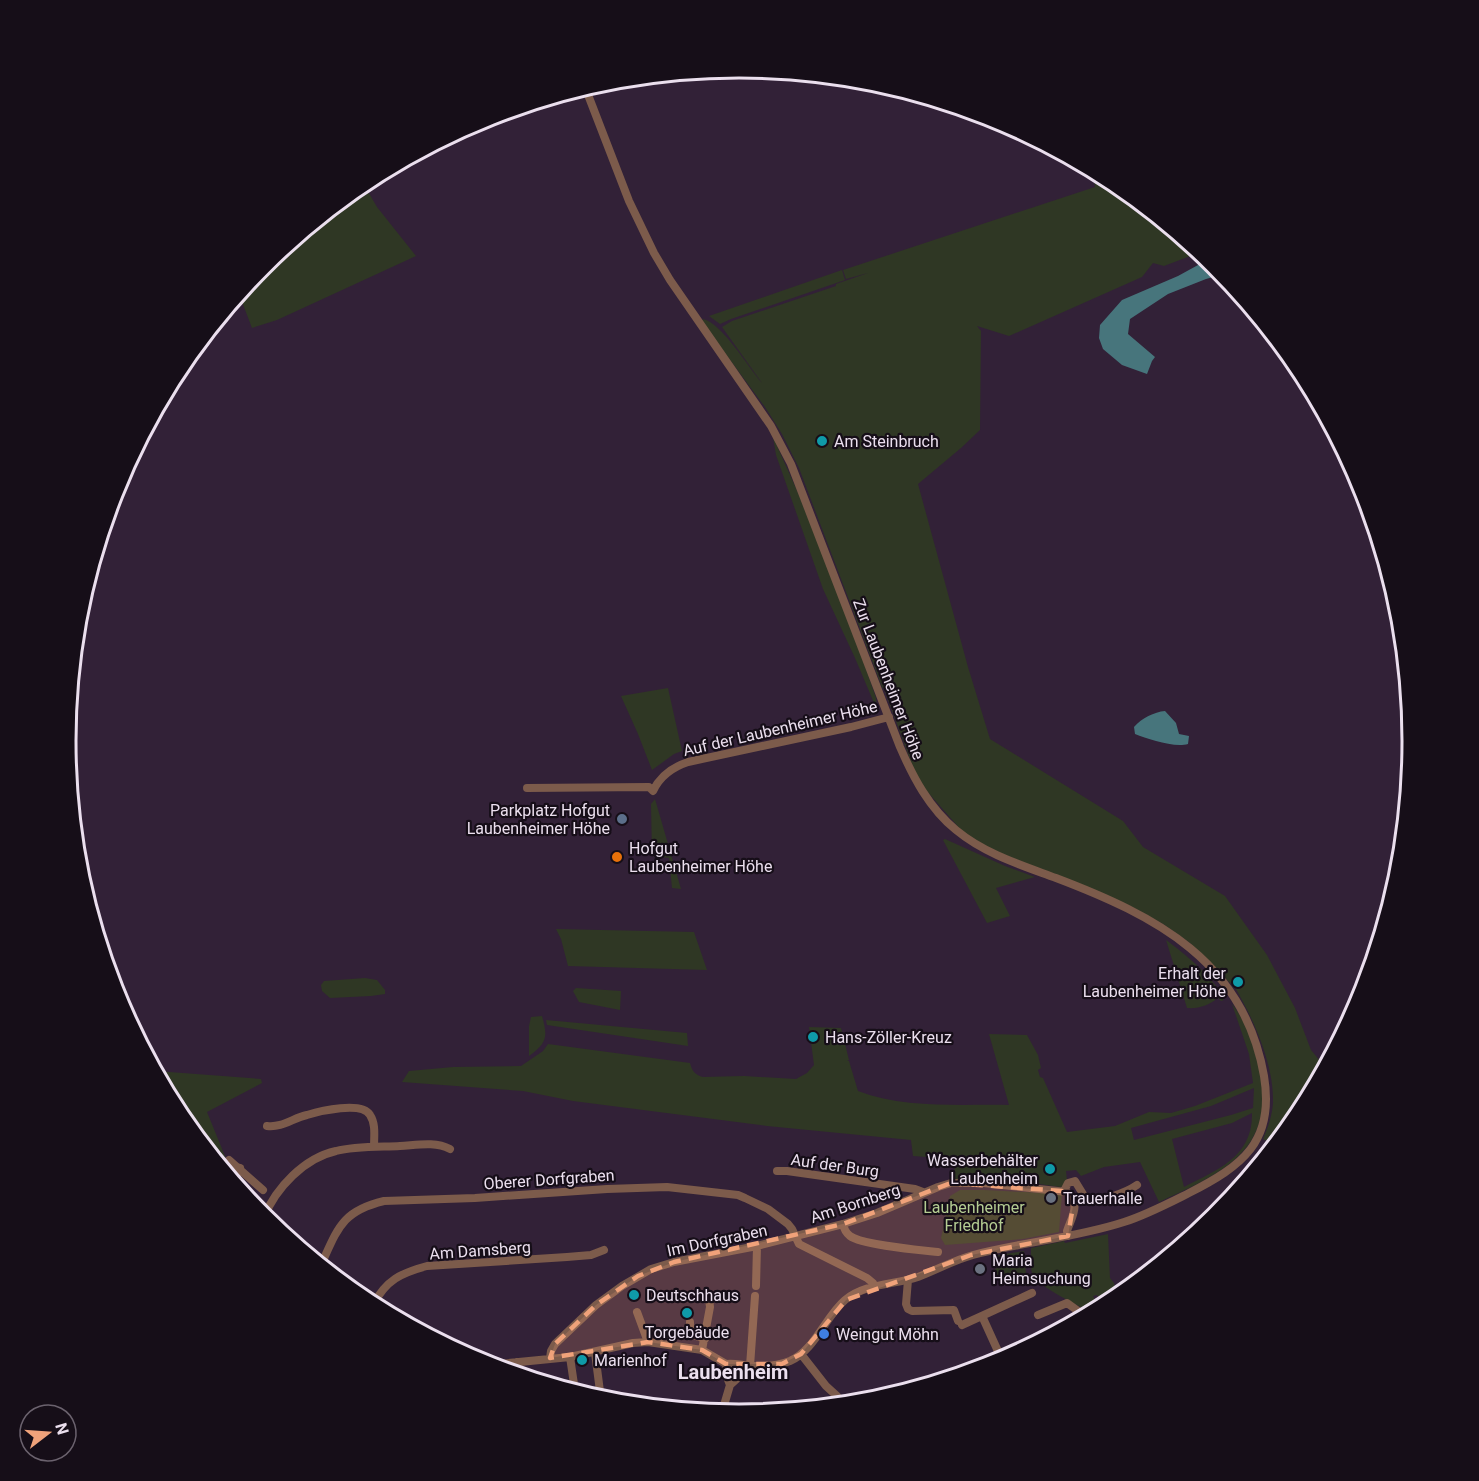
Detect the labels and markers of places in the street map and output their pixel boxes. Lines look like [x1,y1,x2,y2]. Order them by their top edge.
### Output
place label: Am Steinbruch [834,432,939,451]
marker: Am Steinbruch [815,434,829,448]
place label: Parkplatz Hofgut Laubenheimer Höhe [467,801,610,838]
marker: Parkplatz Hofgut Laubenheimer Höhe [615,812,629,826]
place label: Hofgut Laubenheimer Höhe [629,839,772,876]
marker: Hofgut Laubenheimer Höhe [610,850,624,864]
place label: Erhalt der Laubenheimer Höhe [1083,964,1227,1001]
marker: Erhalt der Laubenheimer Höhe [1231,975,1245,989]
place label: Hans-Zöller-Kreuz [825,1028,952,1047]
marker: Hans-Zöller-Kreuz [806,1030,820,1044]
place label: Wasserbehälter Laubenheim [927,1151,1039,1188]
marker: Wasserbehälter Laubenheim [1043,1162,1057,1176]
place label: Trauerhalle [1063,1189,1142,1208]
marker: Trauerhalle [1044,1191,1058,1205]
place label: Maria Heimsuchung [992,1251,1091,1288]
marker: Maria Heimsuchung [973,1262,987,1276]
place label: Deutschhaus [646,1286,739,1305]
marker: Deutschhaus [627,1288,641,1302]
marker: Torgebäude [680,1306,694,1320]
place label: Torgebäude [645,1323,729,1342]
place label: Weingut Möhn [836,1325,939,1344]
marker: Weingut Möhn [817,1327,831,1341]
place label: Marienhof [594,1351,667,1370]
marker: Marienhof [575,1353,589,1367]

